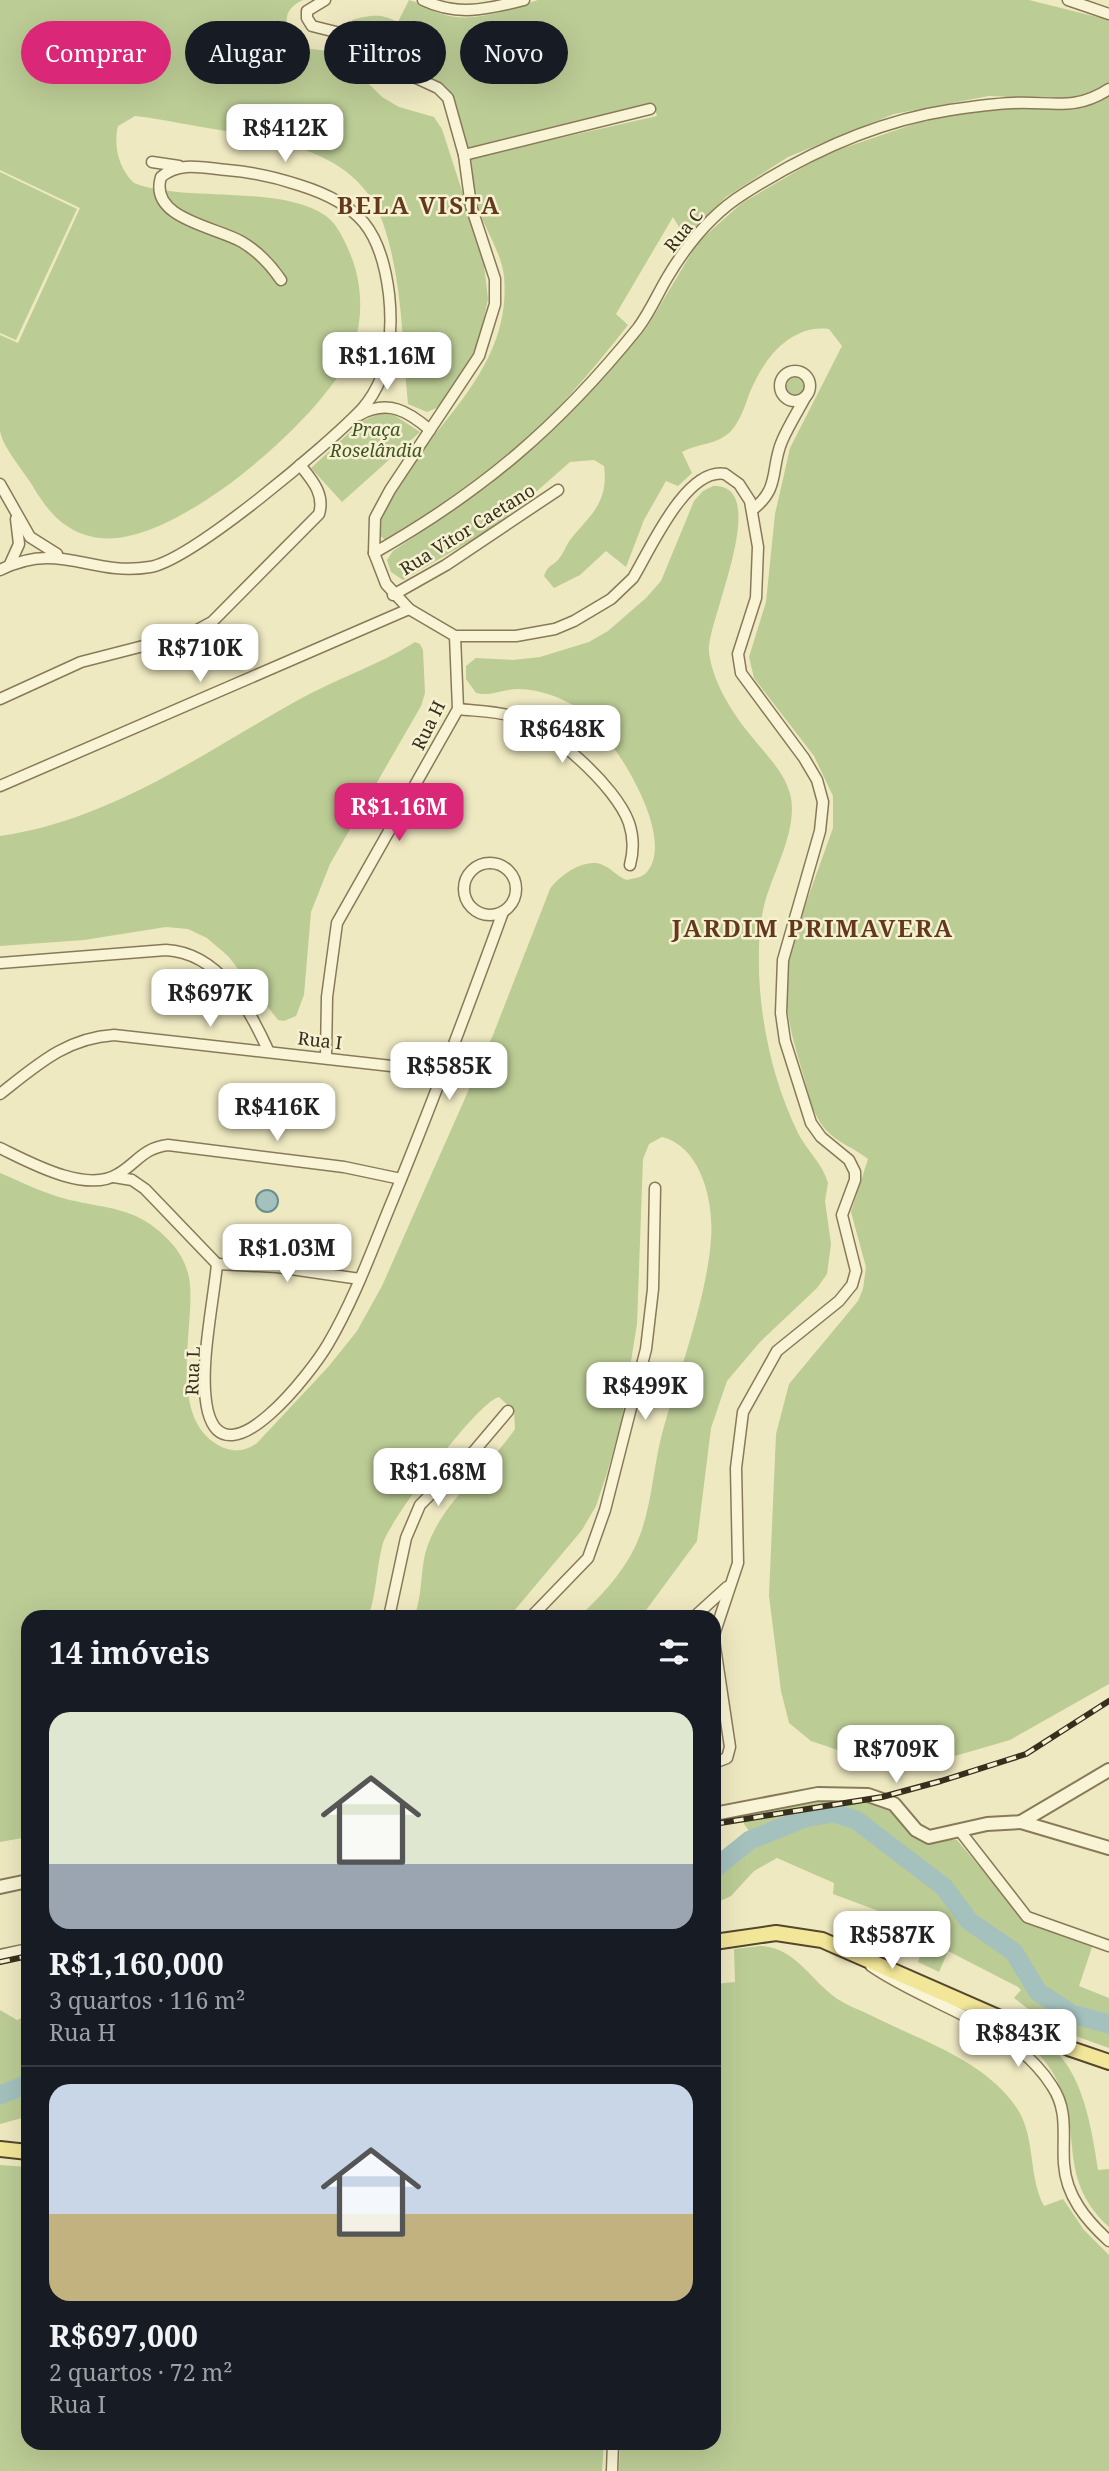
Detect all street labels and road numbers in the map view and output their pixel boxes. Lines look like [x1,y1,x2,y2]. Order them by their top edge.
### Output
street label: Rua C [658,203,708,257]
street label: Rua Vitor Caetano [395,478,539,580]
street label: Rua H [406,696,450,754]
street label: Rua I [296,1025,344,1055]
street label: Rua L [179,1346,205,1396]

